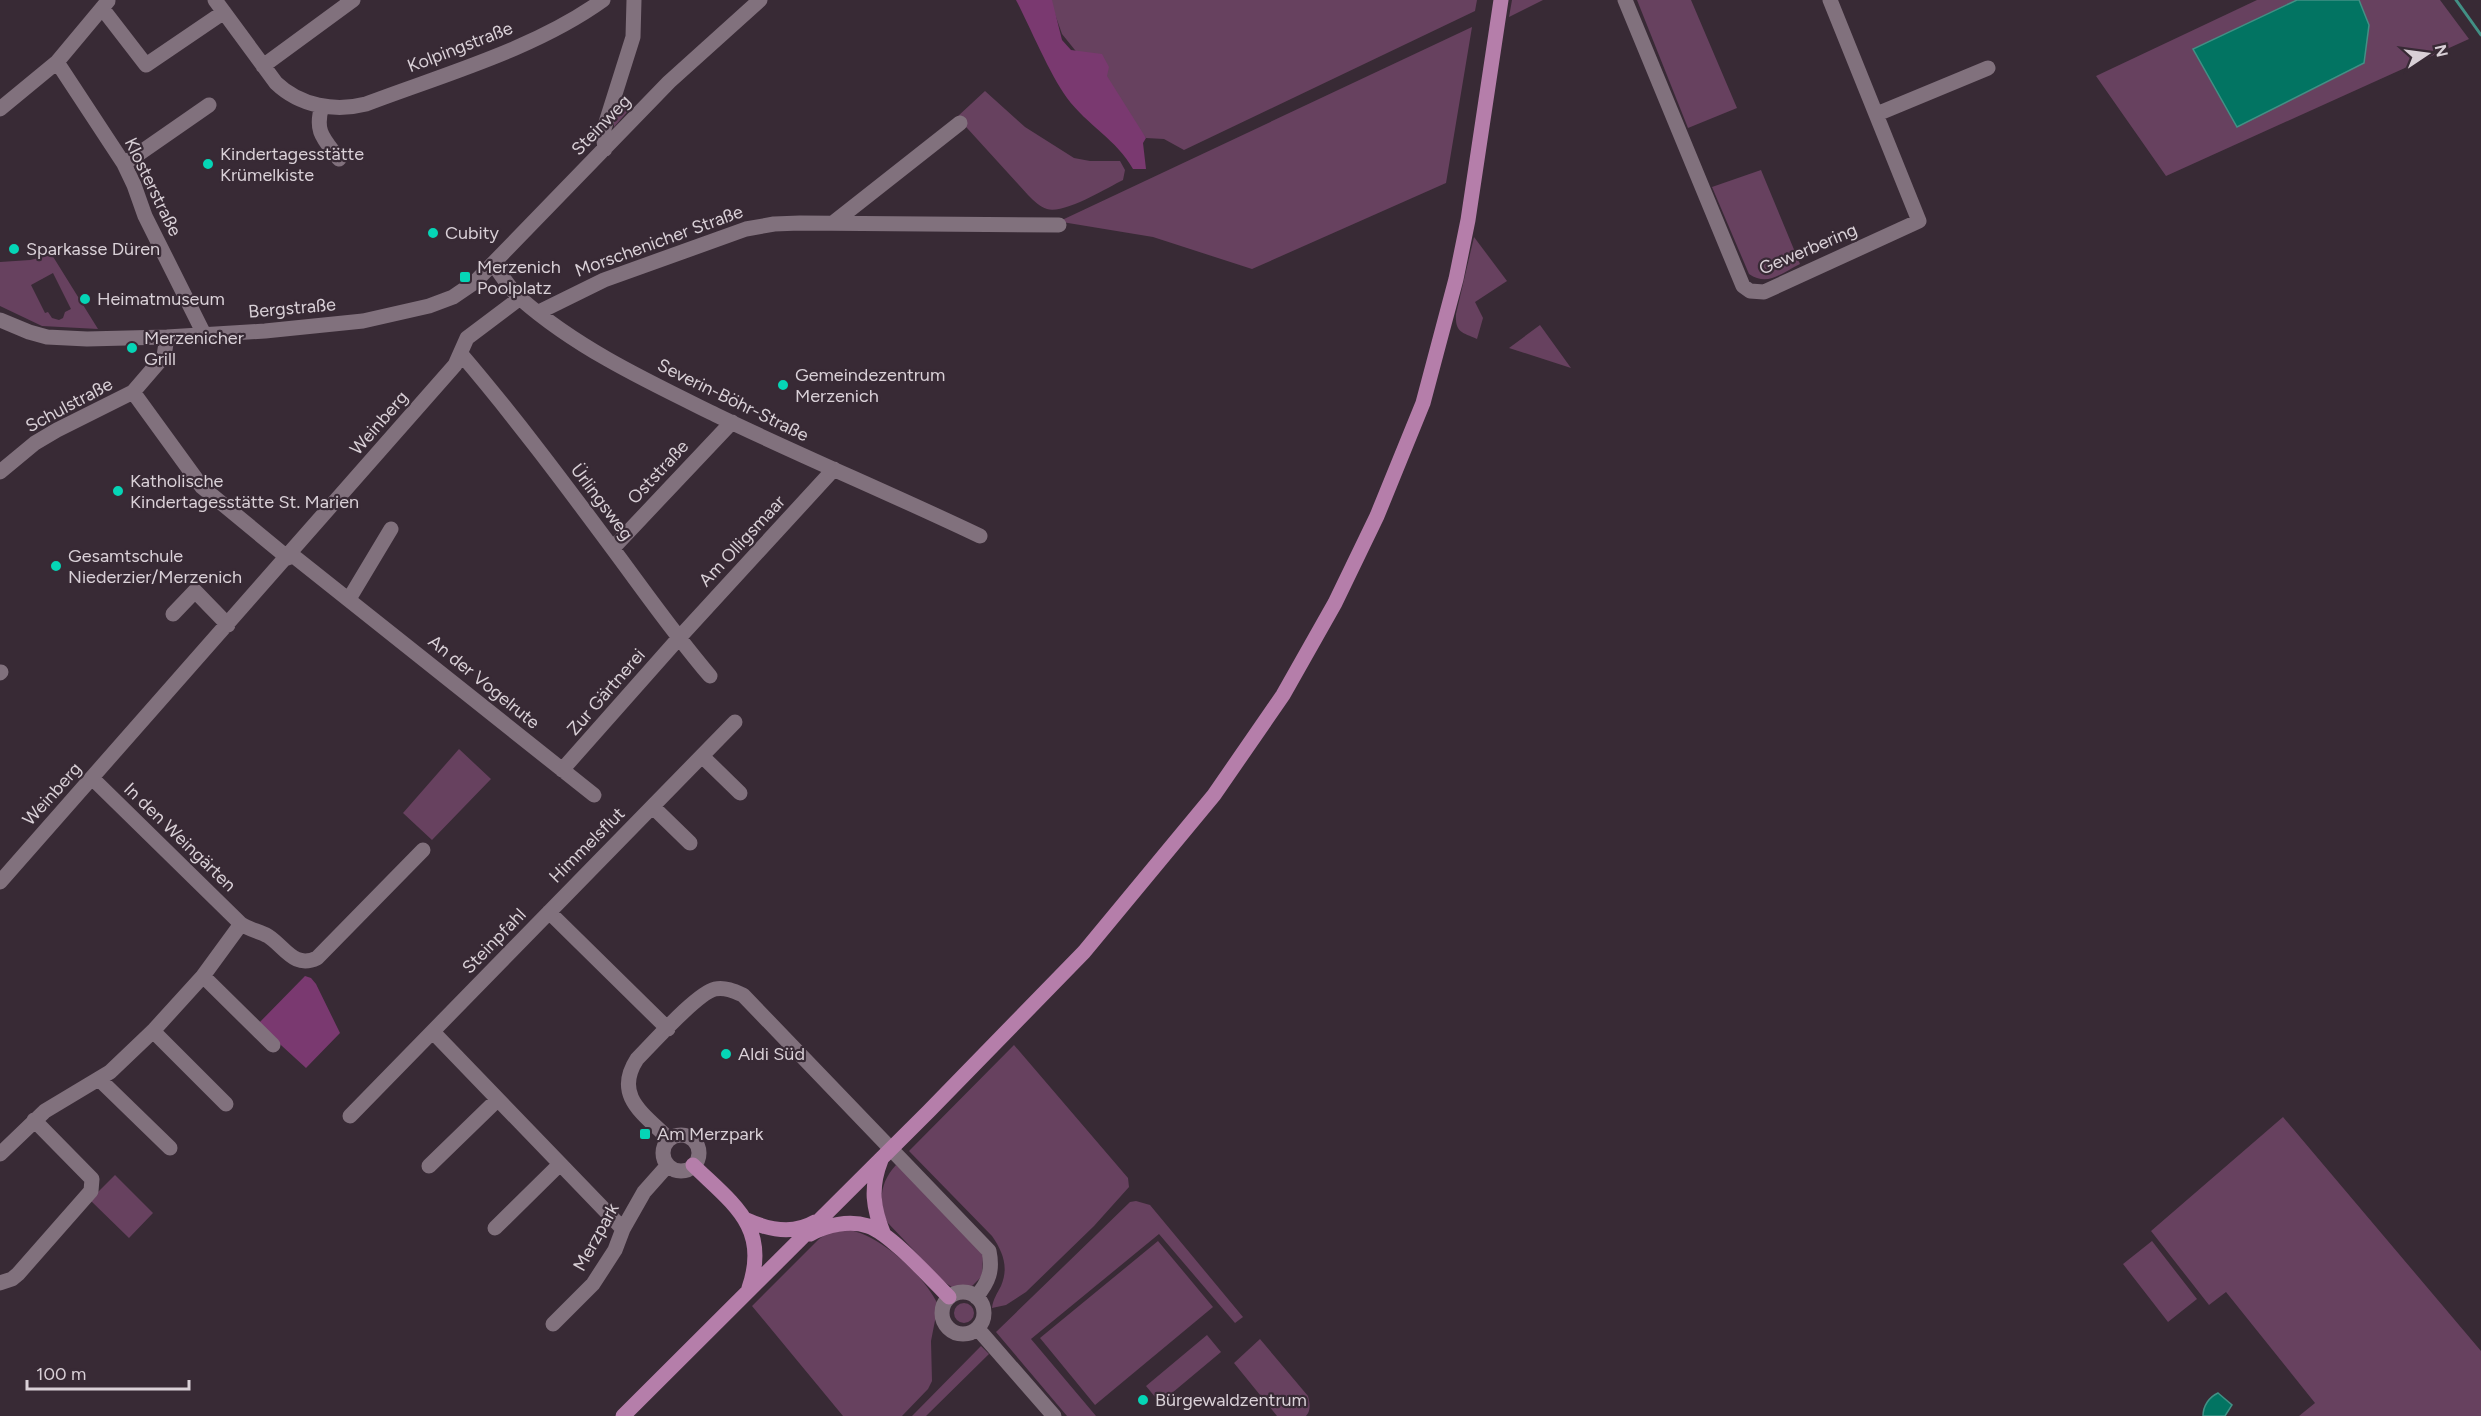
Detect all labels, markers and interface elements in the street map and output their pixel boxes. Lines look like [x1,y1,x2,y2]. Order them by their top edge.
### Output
street label: Kolpingstraße [404,17,516,77]
north arrow [2397,24,2457,84]
text: N [2430,43,2452,59]
street label: Steinweg [567,90,635,160]
street label: Klosterstraße [120,134,186,240]
place label: Kindertagesstätte Krümelkiste [220,143,364,186]
marker: Kindertagesstätte Krümelkiste [201,157,215,171]
street label: Morschenicher Straße [572,200,746,282]
street label: Gewerbering [1756,218,1860,280]
place label: Cubity [445,222,500,244]
marker: Cubity [426,226,440,240]
place label: Sparkasse Düren [26,238,160,260]
marker: Sparkasse Düren [7,242,21,256]
place label: Merzenich Poolplatz [477,256,561,299]
marker: Merzenich Poolplatz [458,270,472,284]
place label: Heimatmuseum [97,288,225,310]
marker: Heimatmuseum [78,292,92,306]
street label: Bergstraße [247,293,337,323]
place label: Merzenicher Grill [144,327,244,370]
marker: Merzenicher Grill [125,341,139,355]
street label: Severin-Böhr-Straße [654,354,812,446]
place label: Gemeindezentrum Merzenich [795,364,945,407]
street label: Schulstraße [22,373,116,437]
marker: Gemeindezentrum Merzenich [776,378,790,392]
street label: Weinberg [345,386,413,460]
street label: Oststraße [623,435,693,509]
street label: Ürlingsweg [566,459,638,545]
place label: Katholische Kindertagesstätte St. Marien [130,470,359,513]
marker: Katholische Kindertagesstätte St. Marien [111,484,125,498]
street label: Am Olligsmaar [694,491,790,591]
place label: Gesamtschule Niederzier/Merzenich [68,545,242,588]
marker: Gesamtschule Niederzier/Merzenich [49,559,63,573]
street label: An der Vogelrute [424,630,544,734]
street label: Zur Gärtnerei [562,644,650,740]
street label: Weinberg [18,758,86,830]
street label: In den Weingärten [119,778,241,896]
street label: Himmelsflut [545,802,630,887]
street label: Steinpfahl [458,904,530,978]
place label: Aldi Süd [738,1043,805,1065]
marker: Aldi Süd [719,1047,733,1061]
place label: Am Merzpark [657,1123,764,1145]
marker: Am Merzpark [638,1127,652,1141]
street label: Merzpark [568,1199,624,1275]
scale bar [27,1353,189,1391]
text: 100 m [36,1363,86,1385]
place label: Bürgewaldzentrum [1155,1389,1307,1411]
marker: Bürgewaldzentrum [1136,1393,1150,1407]

